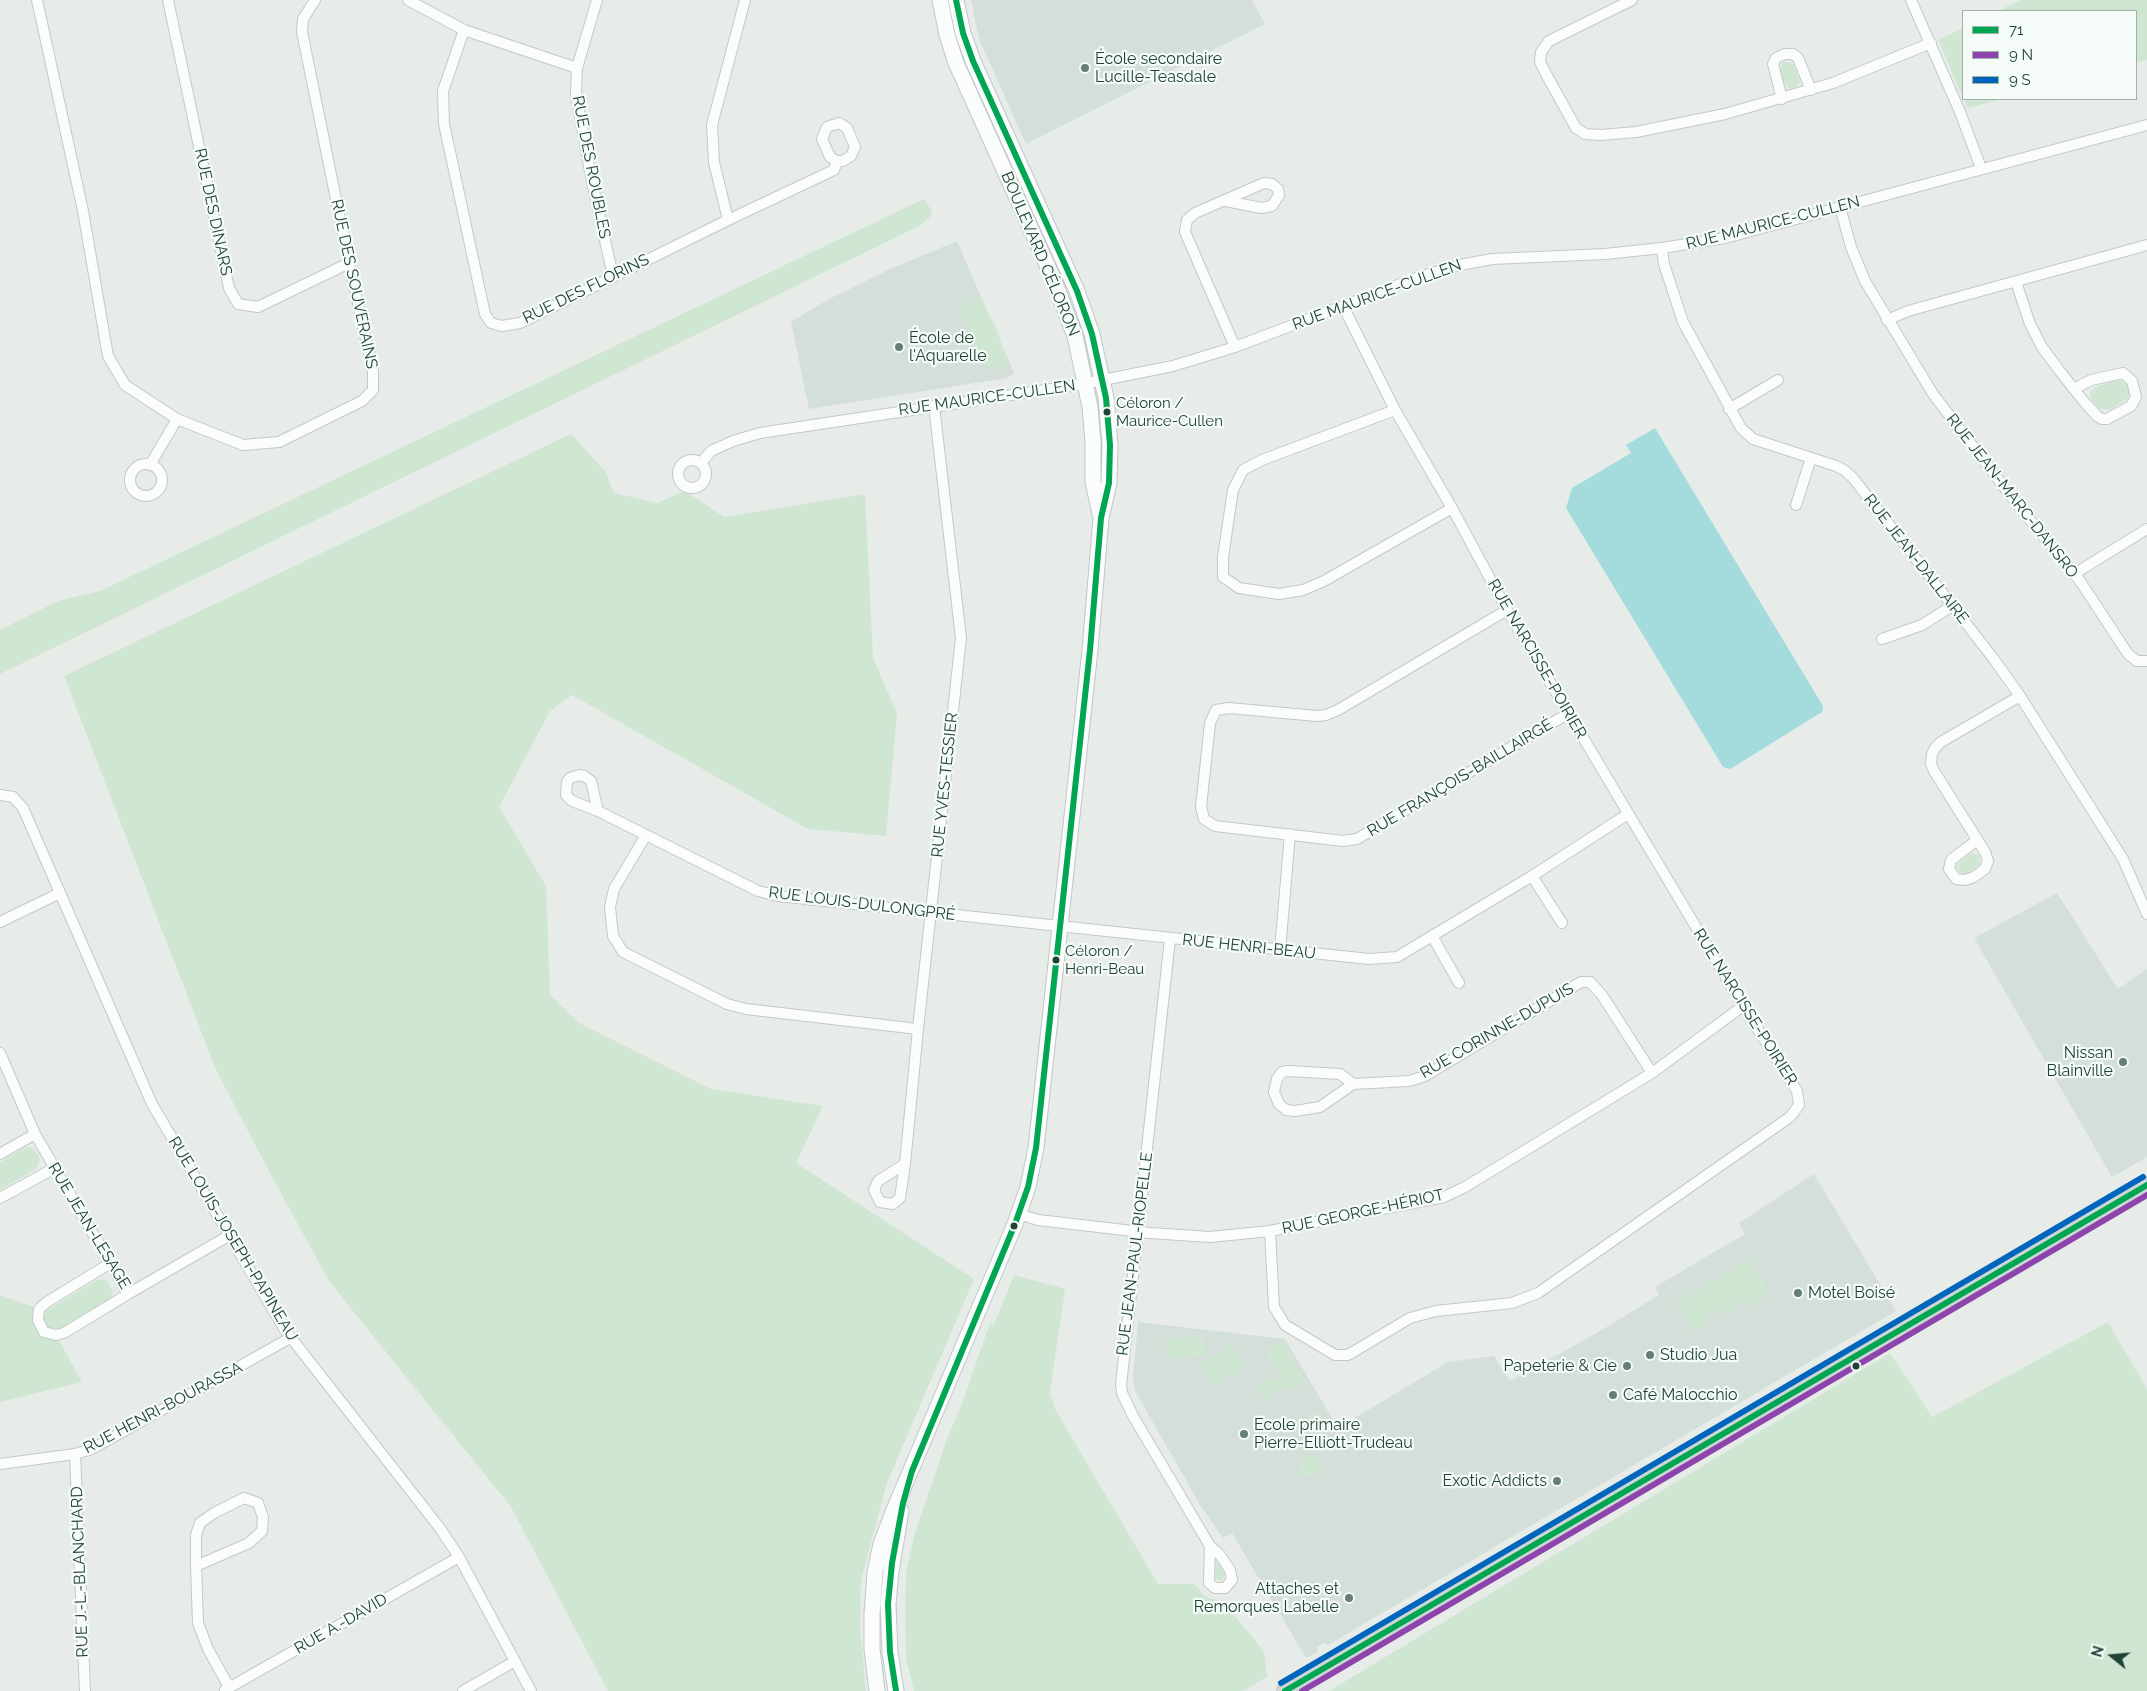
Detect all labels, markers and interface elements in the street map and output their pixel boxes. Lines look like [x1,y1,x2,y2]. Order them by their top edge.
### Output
legend [1962,10,2137,100]
text: 71 [2009,21,2023,39]
text: 9 N [2009,46,2033,64]
place label: École secondaire Lucille-Teasdale [1095,49,1222,87]
marker: École secondaire Lucille-Teasdale [1079,62,1091,74]
text: 9 S [2009,71,2031,89]
street label: RUE DES ROUBLES [568,94,614,240]
street label: RUE DES DINARS [190,146,236,278]
street label: BOULEVARD CÉLORON [997,169,1083,339]
street label: RUE MAURICE-CULLEN [1684,192,1862,254]
street label: RUE DES SOUVERAINS [327,197,381,371]
street label: RUE DES FLORINS [520,250,652,328]
street label: RUE MAURICE-CULLEN [1290,255,1464,335]
place label: École de l'Aquarelle [909,328,987,366]
marker: École de l'Aquarelle [893,341,905,353]
street label: RUE MAURICE-CULLEN [897,376,1077,420]
place label: Céloron / Maurice-Cullen [1116,394,1223,429]
marker: Céloron / Maurice-Cullen [1102,407,1112,417]
street label: RUE JEAN-MARC-DANSRO [1942,410,2082,582]
street label: RUE JEAN-DALLAIRE [1859,490,1973,628]
street label: RUE NARCISSE-POIRIER [1483,576,1591,742]
street label: RUE YVES-TESSIER [928,712,962,858]
street label: RUE FRANÇOIS-BAILLAIRGÉ [1364,715,1556,841]
street label: RUE LOUIS-DULONGPRÉ [767,883,957,925]
street label: RUE NARCISSE-POIRIER [1689,925,1801,1089]
street label: RUE HENRI-BEAU [1181,930,1317,964]
place label: Céloron / Henri-Beau [1065,942,1144,977]
marker: Céloron / Henri-Beau [1051,955,1061,965]
street label: RUE CORINNE-DUPUIS [1417,979,1577,1083]
place label: Nissan Blainville [2047,1043,2113,1081]
marker: Nissan Blainville [2117,1056,2129,1068]
street label: RUE LOUIS-JOSEPH-PAPINEAU [164,1133,302,1345]
street label: RUE JEAN-PAUL-RIOPELLE [1113,1151,1157,1357]
street label: RUE JEAN-LESAGE [44,1159,134,1293]
street label: RUE GEORGE-HÉRIOT [1280,1185,1446,1239]
unlabelled marker [1009,1221,1019,1231]
place label: Motel Boisé [1808,1283,1895,1303]
marker: Motel Boisé [1792,1287,1804,1299]
place label: Studio Jua [1660,1345,1737,1365]
marker: Studio Jua [1644,1349,1656,1361]
place label: Papeterie & Cie [1503,1356,1617,1376]
street label: RUE HENRI-BOURASSA [80,1358,246,1458]
marker: Papeterie & Cie [1621,1360,1633,1372]
unlabelled marker [1851,1361,1861,1371]
place label: Café Malocchio [1623,1385,1737,1405]
marker: Café Malocchio [1607,1389,1619,1401]
place label: Ecole primaire Pierre-Elliott-Trudeau [1254,1415,1413,1453]
marker: Ecole primaire Pierre-Elliott-Trudeau [1238,1428,1250,1440]
place label: Exotic Addicts [1443,1471,1547,1491]
marker: Exotic Addicts [1551,1475,1563,1487]
street label: RUE J.-L.-BLANCHARD [67,1486,93,1658]
place label: Attaches et Remorques Labelle [1194,1579,1339,1617]
street label: RUE A.-DAVID [291,1590,391,1658]
marker: Attaches et Remorques Labelle [1343,1592,1355,1604]
north arrow [2087,1631,2137,1681]
text: N [2088,1644,2107,1659]

